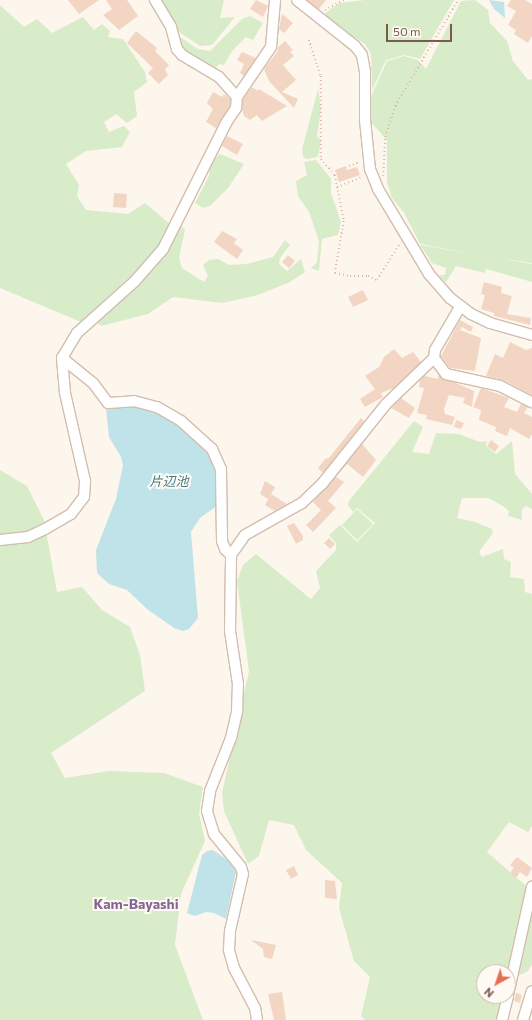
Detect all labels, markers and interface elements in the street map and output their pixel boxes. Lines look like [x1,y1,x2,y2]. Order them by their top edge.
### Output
scale bar [388,16,454,42]
text: 50 m [393,24,421,38]
water label: 片辺池 [150,473,188,489]
district label: Kam-Bayashi [93,896,179,912]
north arrow [476,964,516,1004]
text: N [481,985,496,1000]

